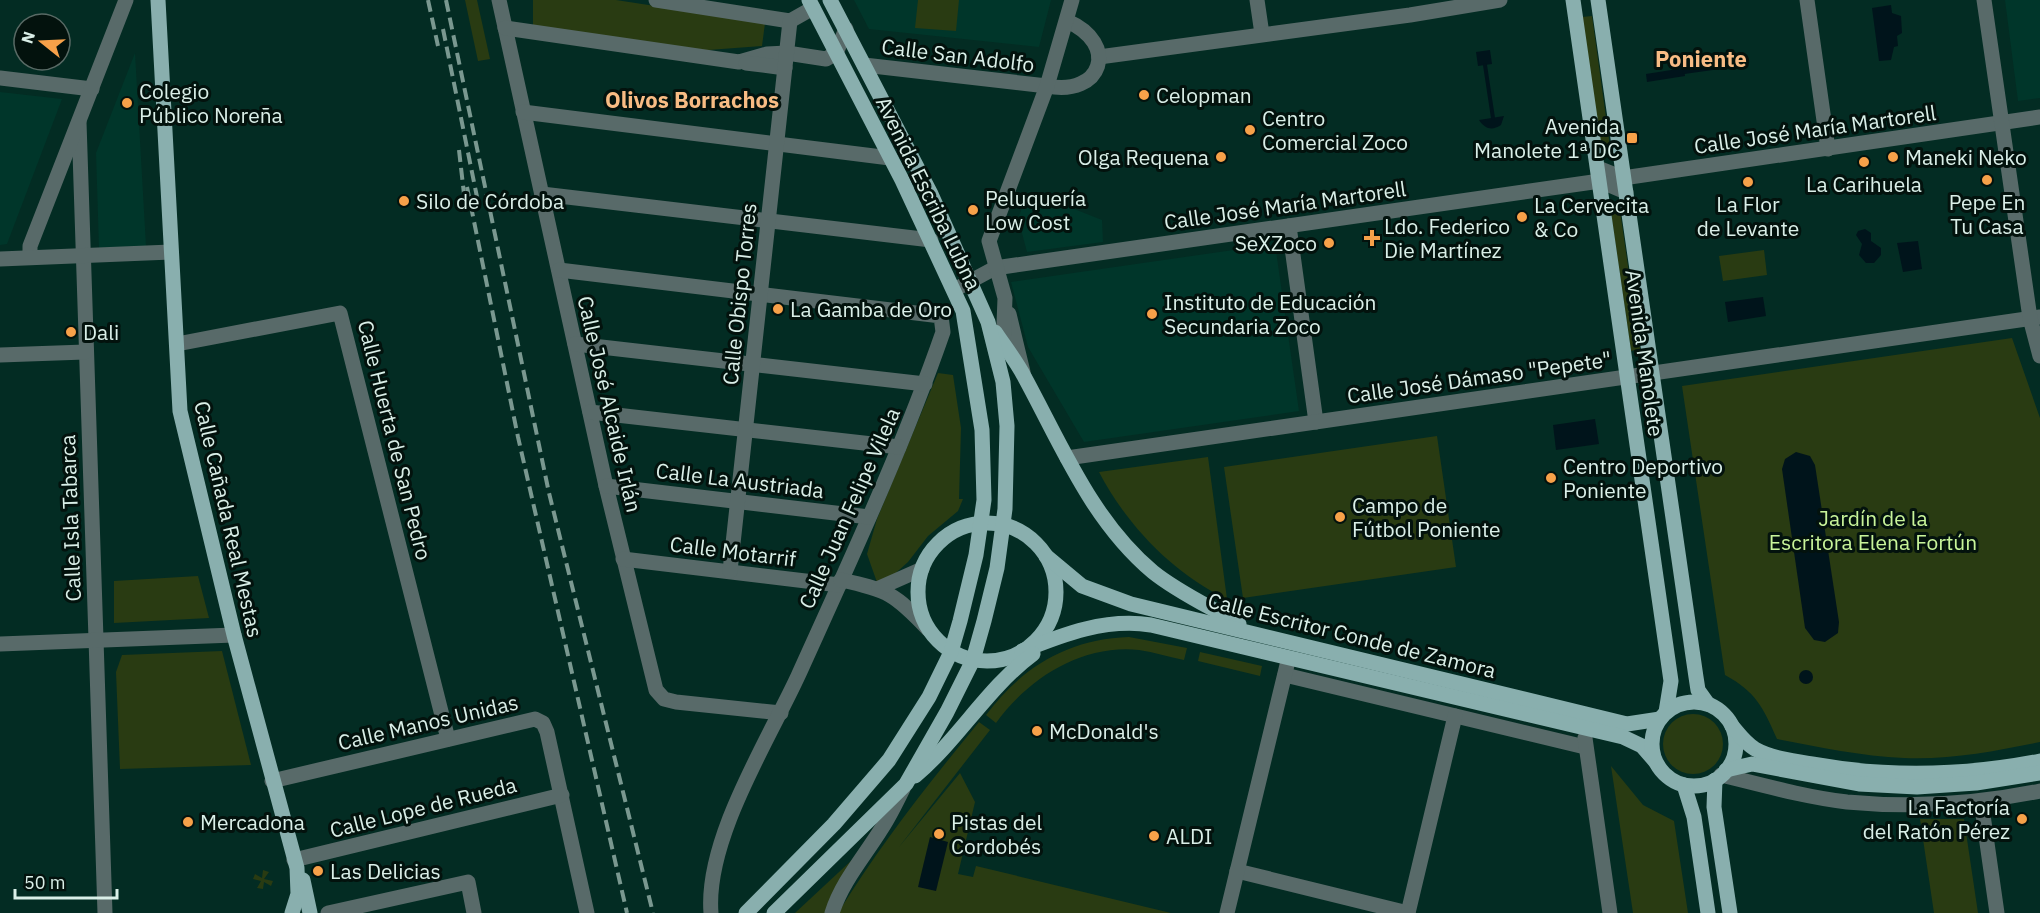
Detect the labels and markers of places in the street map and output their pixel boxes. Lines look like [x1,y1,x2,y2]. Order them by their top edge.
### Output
place label: Colegio Público Noreña [139,77,283,129]
place label: Celopman [1156,81,1252,109]
marker: Celopman [1137,88,1151,102]
marker: Colegio Público Noreña [120,96,134,110]
place label: Centro Comercial Zoco [1262,104,1408,156]
place label: Avenida Manolete 1ª DC [1474,112,1620,164]
marker: Centro Comercial Zoco [1243,123,1257,137]
marker: Avenida Manolete 1ª DC [1625,131,1639,145]
place label: Olga Requena [1078,143,1209,171]
place label: Maneki Neko [1905,143,2027,171]
marker: Olga Requena [1214,150,1228,164]
marker: Maneki Neko [1886,150,1900,164]
marker: La Carihuela [1857,155,1871,169]
place label: La Carihuela [1806,170,1922,198]
marker: Pepe En Tu Casa [1980,173,1994,187]
marker: La Flor de Levante [1741,175,1755,189]
place label: Peluquería Low Cost [985,184,1086,236]
place label: Silo de Córdoba [416,187,564,215]
place label: Pepe En Tu Casa [1949,188,2025,240]
place label: La Flor de Levante [1697,190,1799,242]
place label: La Cervecita & Co [1534,191,1649,243]
marker: Silo de Córdoba [397,194,411,208]
marker: Peluquería Low Cost [966,203,980,217]
marker: La Cervecita & Co [1515,210,1529,224]
place label: Ldo. Federico Die Martínez [1384,212,1510,264]
place label: SeXZoco [1235,229,1317,257]
marker: Ldo. Federico Die Martínez [1365,231,1379,245]
marker: SeXZoco [1322,236,1336,250]
place label: Instituto de Educación Secundaria Zoco [1164,288,1376,340]
place label: La Gamba de Oro [790,295,952,323]
marker: La Gamba de Oro [771,302,785,316]
marker: Instituto de Educación Secundaria Zoco [1145,307,1159,321]
place label: Dali [83,318,119,346]
marker: Dali [64,325,78,339]
place label: Centro Deportivo Poniente [1563,452,1723,504]
marker: Centro Deportivo Poniente [1544,471,1558,485]
place label: Campo de Fútbol Poniente [1352,491,1501,543]
marker: Campo de Fútbol Poniente [1333,510,1347,524]
place label: McDonald's [1049,717,1159,745]
marker: McDonald's [1030,724,1044,738]
place label: La Factoría del Ratón Pérez [1863,793,2010,845]
place label: Mercadona [200,808,305,836]
place label: Pistas del Cordobés [951,808,1043,860]
marker: La Factoría del Ratón Pérez [2015,812,2029,826]
marker: Mercadona [181,815,195,829]
place label: ALDI [1166,822,1212,850]
marker: Pistas del Cordobés [932,827,946,841]
marker: ALDI [1147,829,1161,843]
place label: Las Delicias [330,857,441,885]
marker: Las Delicias [311,864,325,878]

